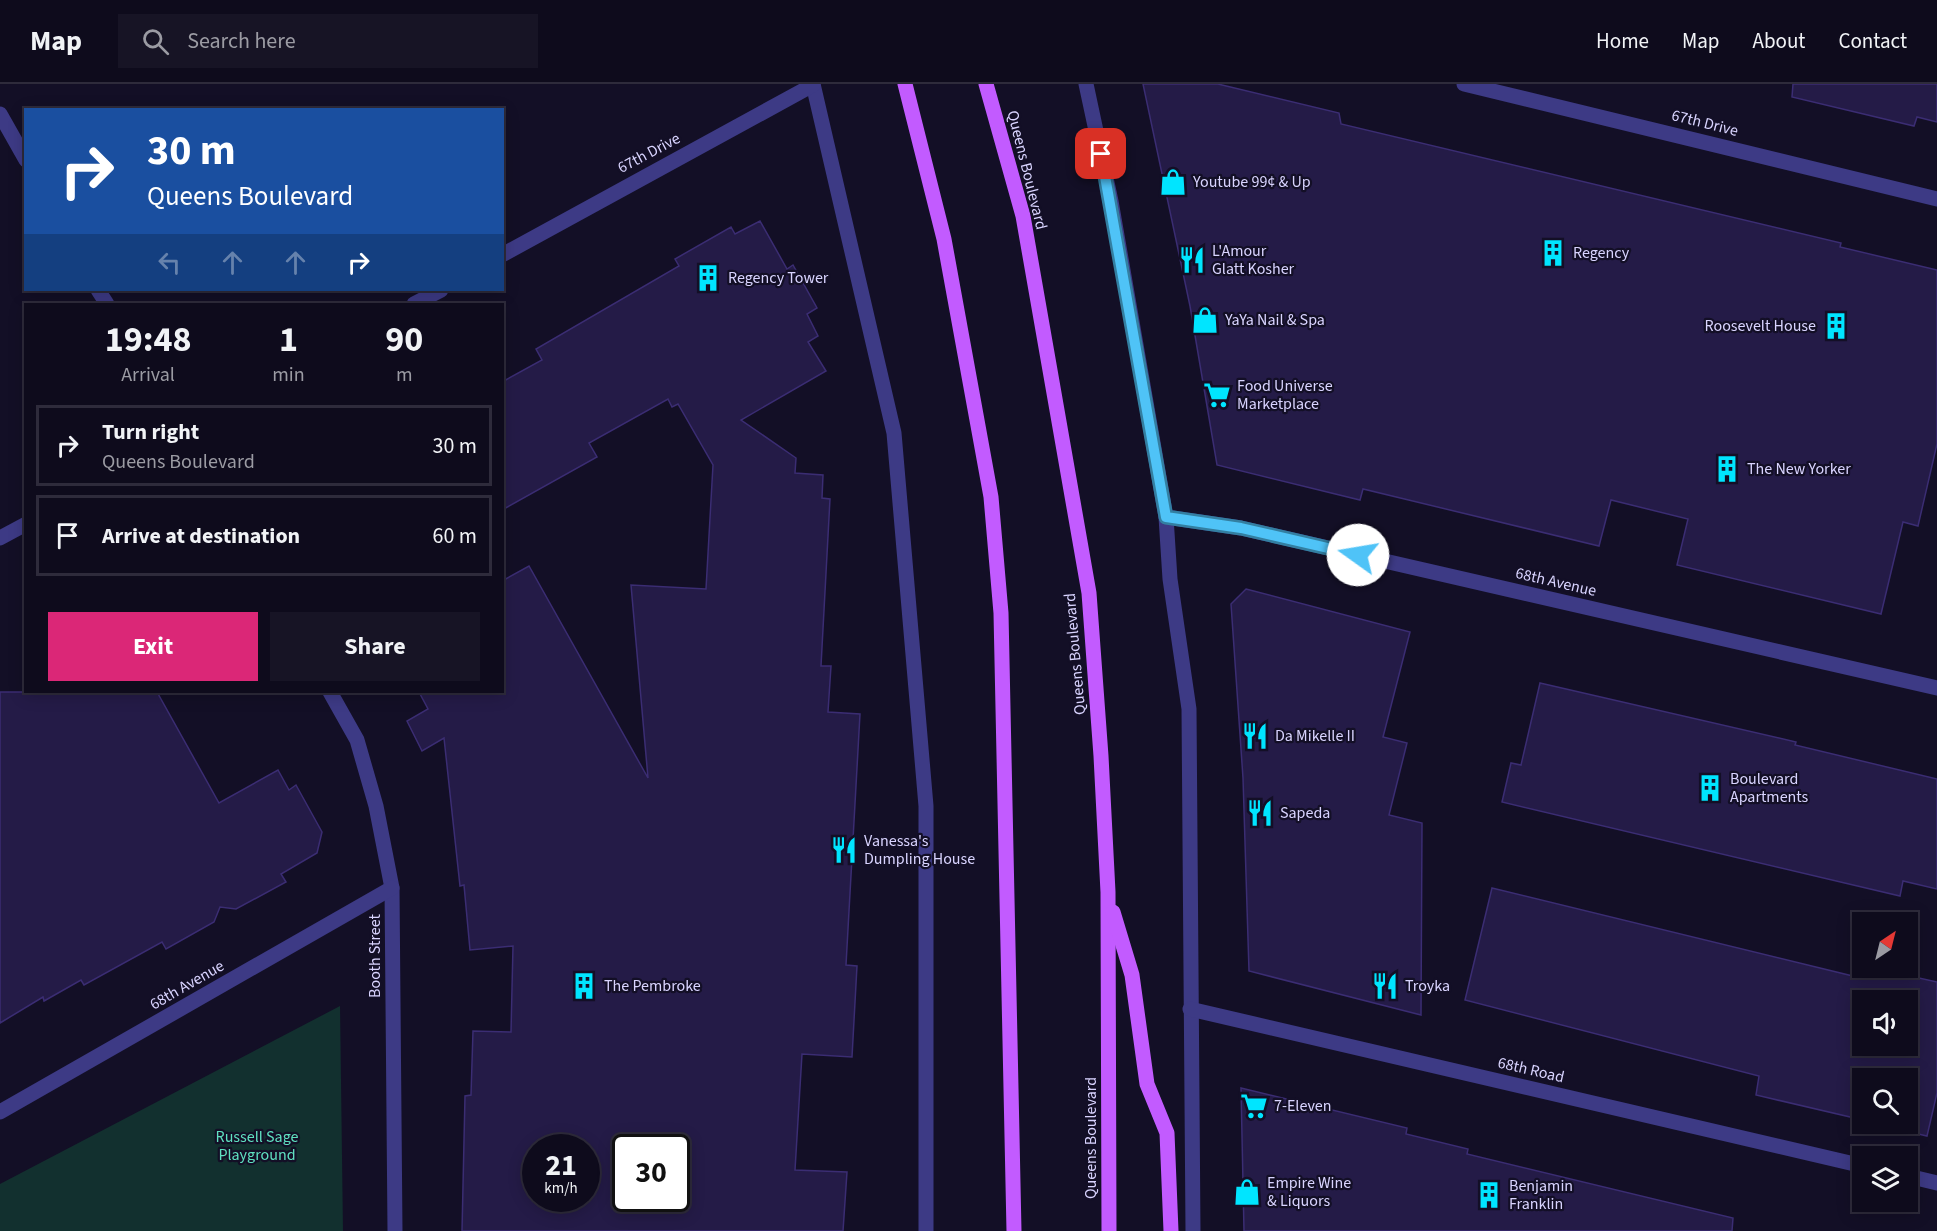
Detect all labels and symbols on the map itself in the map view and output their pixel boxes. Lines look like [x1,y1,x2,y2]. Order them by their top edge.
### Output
street label: 67th Drive [1669,104,1741,142]
street label: Queens Boulevard [1002,108,1052,232]
street label: 67th Drive [614,127,684,179]
pin [1075,128,1126,179]
shop icon: Youtube 99¢ & Up [1158,167,1188,197]
place label: Youtube 99¢ & Up [1192,171,1311,193]
building icon: Regency [1538,238,1568,268]
place label: L'Amour Glatt Kosher [1212,240,1295,280]
place label: Regency [1573,242,1630,264]
restaurant icon: L'Amour Glatt Kosher [1177,245,1207,275]
building icon: Regency Tower [693,263,723,293]
place label: Regency Tower [728,267,829,289]
shop icon: YaYa Nail & Spa [1190,305,1220,335]
place label: YaYa Nail & Spa [1224,309,1325,331]
building icon: Roosevelt House [1821,311,1851,341]
place label: Roosevelt House [1705,315,1816,337]
place label: Food Universe Marketplace [1237,375,1333,415]
supermarket icon: Food Universe Marketplace [1202,380,1232,410]
building icon: The New Yorker [1712,454,1742,484]
place label: The New Yorker [1747,458,1851,480]
position arrow [1326,523,1390,587]
street label: 68th Avenue [1513,562,1599,602]
street label: Queens Boulevard [1059,592,1091,716]
restaurant icon: Da Mikelle II [1240,721,1270,751]
place label: Da Mikelle II [1275,725,1355,747]
place label: Boulevard Apartments [1730,768,1809,808]
building icon: Boulevard Apartments [1695,773,1725,803]
restaurant icon: Sapeda [1245,798,1275,828]
place label: Sapeda [1280,802,1330,824]
place label: Vanessa's Dumpling House [864,830,975,870]
restaurant icon: Vanessa's Dumpling House [829,835,859,865]
north arrow [1852,912,1918,978]
street label: Booth Street [364,913,386,998]
street label: 68th Avenue [146,955,228,1015]
building icon: The Pembroke [569,971,599,1001]
restaurant icon: Troyka [1370,971,1400,1001]
place label: The Pembroke [604,975,701,997]
place label: Troyka [1405,975,1450,997]
street label: 68th Road [1496,1052,1566,1088]
street label: Queens Boulevard [1080,1077,1102,1199]
supermarket icon: 7-Eleven [1239,1091,1269,1121]
place label: 7-Eleven [1274,1095,1332,1117]
park label: Russell Sage Playground [216,1126,299,1166]
speed limit sign: 30 [612,1134,690,1212]
place label: Empire Wine & Liquors [1267,1172,1351,1212]
place label: Benjamin Franklin [1509,1175,1573,1215]
shop icon: Empire Wine & Liquors [1232,1177,1262,1207]
building icon: Benjamin Franklin [1474,1180,1504,1210]

